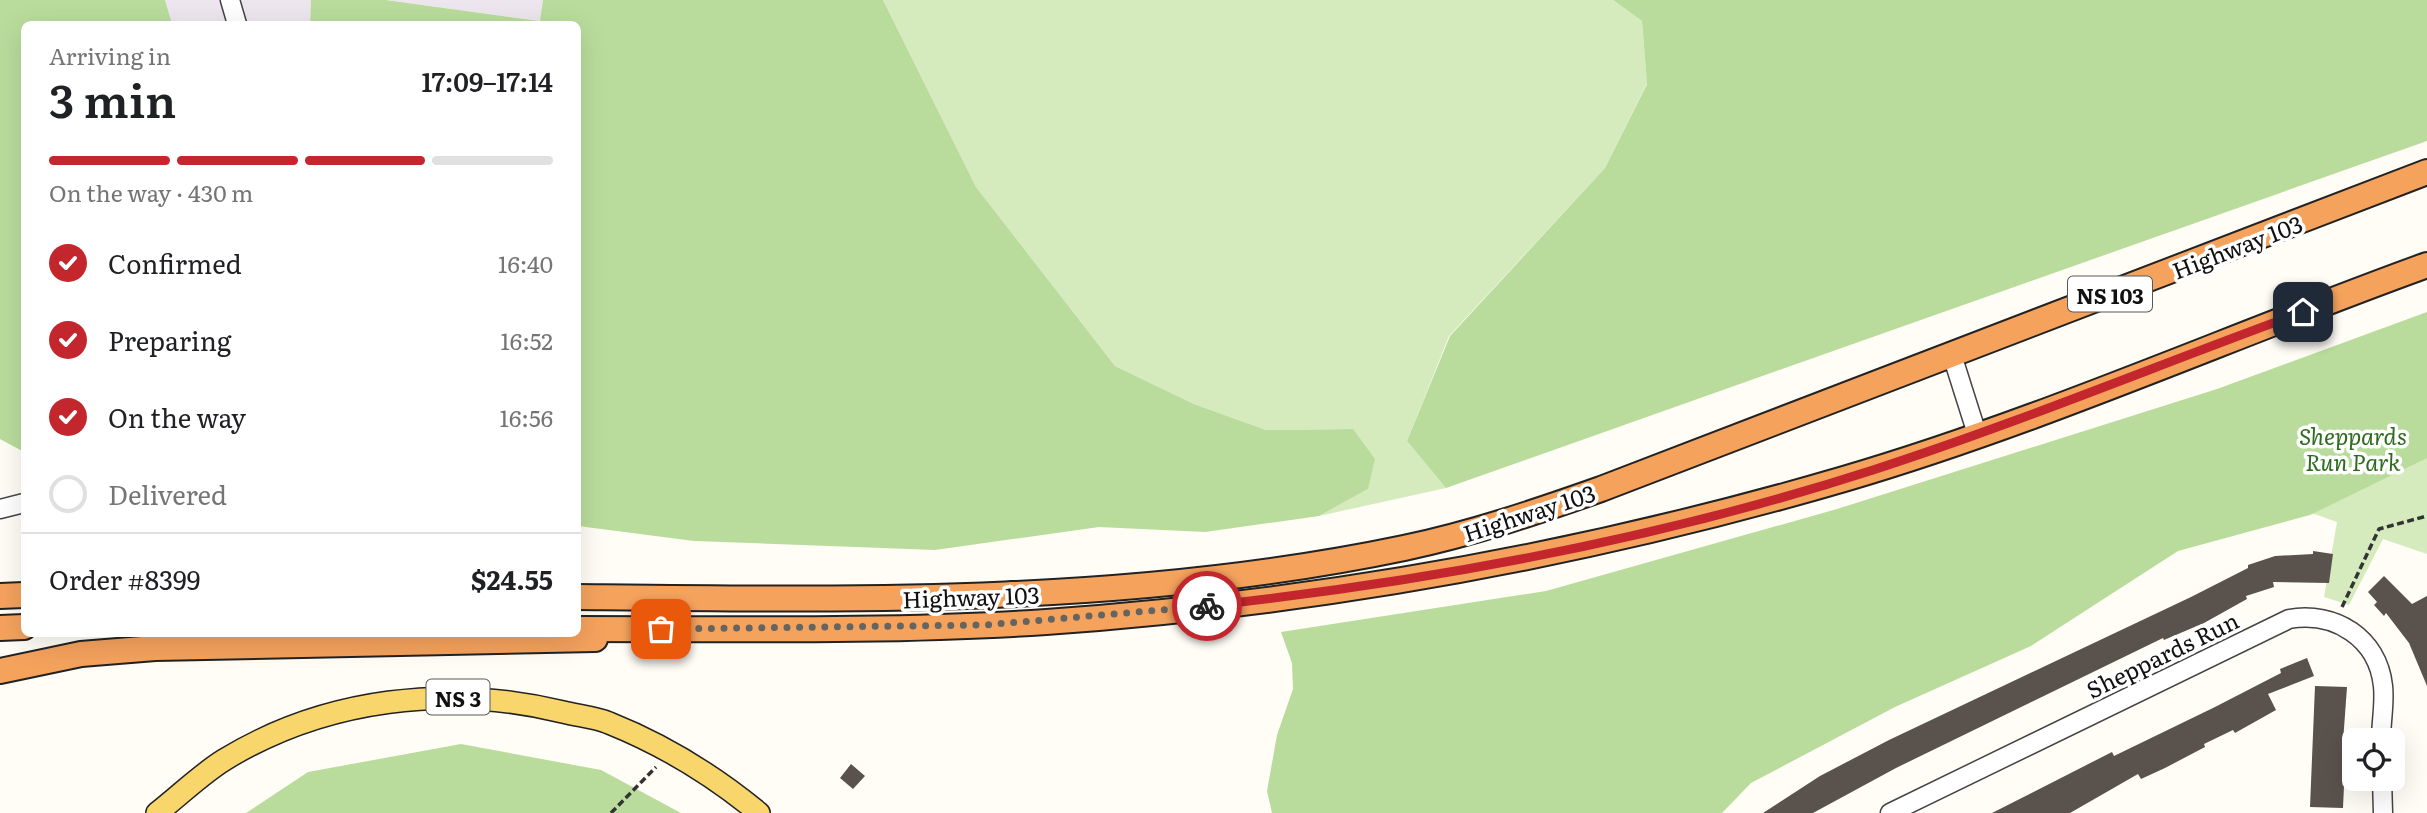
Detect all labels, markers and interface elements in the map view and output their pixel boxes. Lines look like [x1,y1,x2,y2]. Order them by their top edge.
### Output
text: Arriving in [49,38,171,72]
text: 17:09–17:14 [422,61,553,100]
text: 3 min [49,64,176,132]
text: On the way · 430 m [49,175,253,209]
street label: Highway 103 [2167,206,2307,286]
text: Confirmed [108,243,242,282]
icon: check [49,244,87,282]
text: 16:40 [498,246,553,280]
road number: NS 103 [2068,276,2152,312]
pin [2273,282,2333,342]
icon: home [2284,293,2322,331]
text: Preparing [108,320,231,359]
icon: check [49,321,87,359]
text: 16:52 [501,323,553,357]
text: On the way [108,397,246,436]
icon: check [49,398,87,436]
text: 16:56 [500,400,553,434]
park label: Sheppards Run Park [2299,418,2407,478]
text: Delivered [108,474,227,513]
street label: Highway 103 [1458,475,1600,549]
text: Order #8399 [49,559,200,598]
text: $24.55 [471,559,553,598]
courier [1172,571,1242,641]
street label: Highway 103 [902,577,1040,615]
icon: bike [1188,587,1226,625]
pin [631,599,691,659]
street label: Sheppards Run [2080,602,2244,706]
icon: bag [642,610,680,648]
road number: NS 3 [426,680,490,714]
map controls [2342,728,2405,791]
button: locate [2342,728,2405,791]

